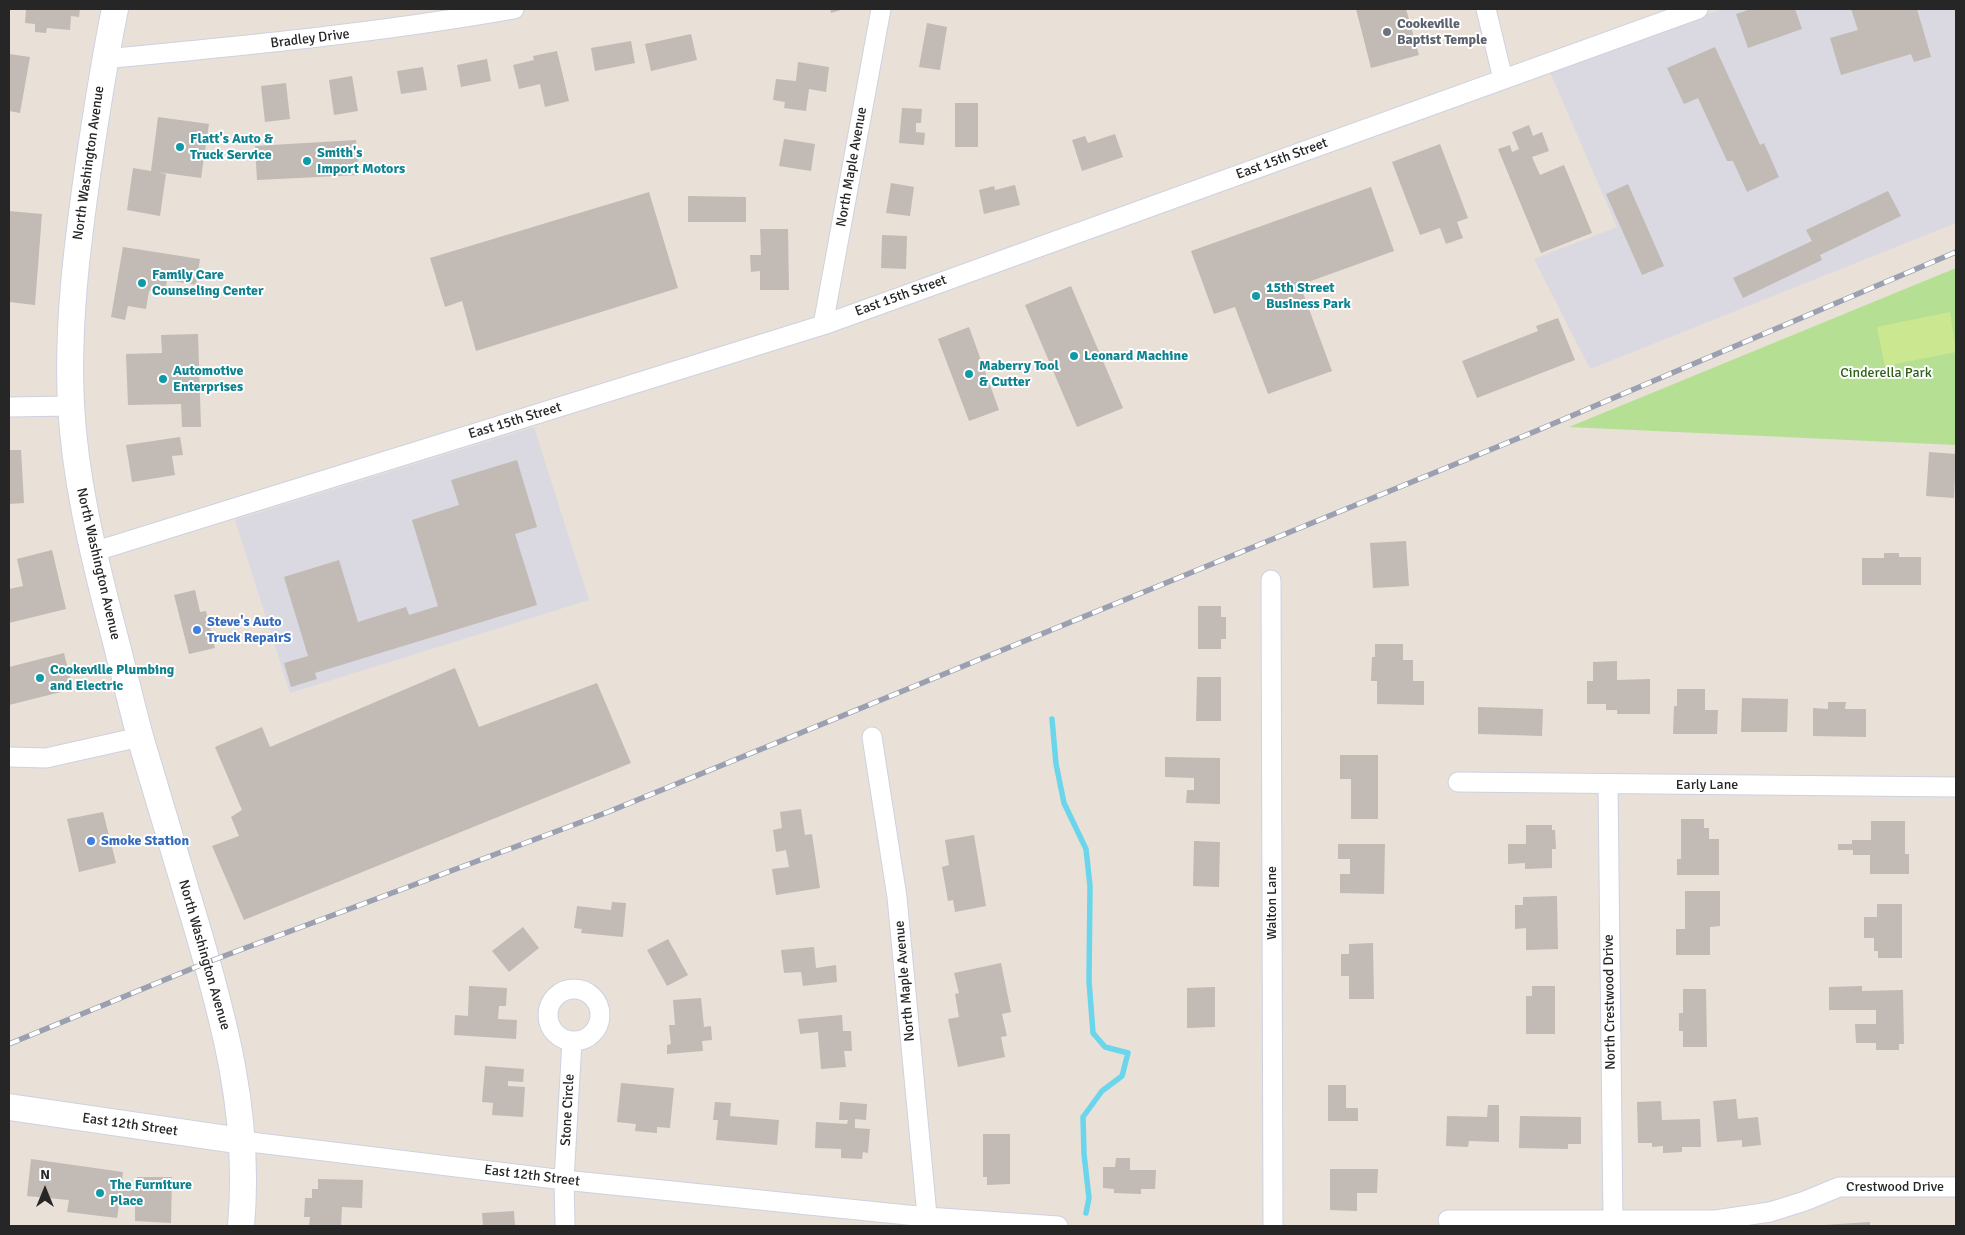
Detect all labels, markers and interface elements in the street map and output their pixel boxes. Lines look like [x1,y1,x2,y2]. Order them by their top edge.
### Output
place label: Cookeville Baptist Temple [1397,16,1487,48]
street label: Bradley Drive [270,26,350,52]
marker: Cookeville Baptist Temple [1381,26,1393,38]
street label: North Washington Avenue [70,85,108,241]
street label: North Maple Avenue [833,106,871,228]
place label: Flatt's Auto & Truck Service [190,131,273,164]
street label: East 15th Street [1234,135,1330,183]
marker: Flatt's Auto & Truck Service [174,141,186,153]
place label: Smith's Import Motors [317,145,405,178]
marker: Smith's Import Motors [301,155,313,167]
place label: Family Care Counseling Center [152,267,264,300]
street label: East 15th Street [853,272,949,320]
marker: Family Care Counseling Center [136,277,148,289]
place label: 15th Street Business Park [1266,280,1351,312]
marker: 15th Street Business Park [1250,290,1262,302]
place label: Leonard Machine [1084,348,1188,364]
marker: Leonard Machine [1068,350,1080,362]
place label: Maberry Tool & Cutter [979,358,1059,391]
place label: Automotive Enterprises [173,363,243,396]
park label: Cinderella Park [1840,365,1932,381]
marker: Maberry Tool & Cutter [963,368,975,380]
marker: Automotive Enterprises [157,373,169,385]
street label: East 15th Street [467,399,563,443]
street label: North Washington Avenue [72,486,124,642]
place label: Steve's Auto Truck RepairS [207,614,291,646]
marker: Steve's Auto Truck RepairS [191,624,203,636]
place label: Cookeville Plumbing and Electric [50,662,174,694]
marker: Cookeville Plumbing and Electric [34,672,46,684]
street label: Early Lane [1676,777,1738,793]
place label: Smoke Station [101,833,189,849]
marker: Smoke Station [85,835,97,847]
street label: Walton Lane [1264,866,1280,940]
street label: North Washington Avenue [175,878,233,1032]
street label: North Maple Avenue [891,920,919,1042]
street label: North Crestwood Drive [1600,934,1620,1070]
street label: Stone Circle [558,1073,578,1147]
street label: East 12th Street [81,1110,179,1140]
street label: East 12th Street [483,1162,581,1190]
north arrow [20,1165,70,1215]
text: N [40,1166,50,1183]
place label: The Furniture Place [110,1177,192,1210]
street label: Crestwood Drive [1846,1179,1944,1195]
marker: The Furniture Place [94,1187,106,1199]

